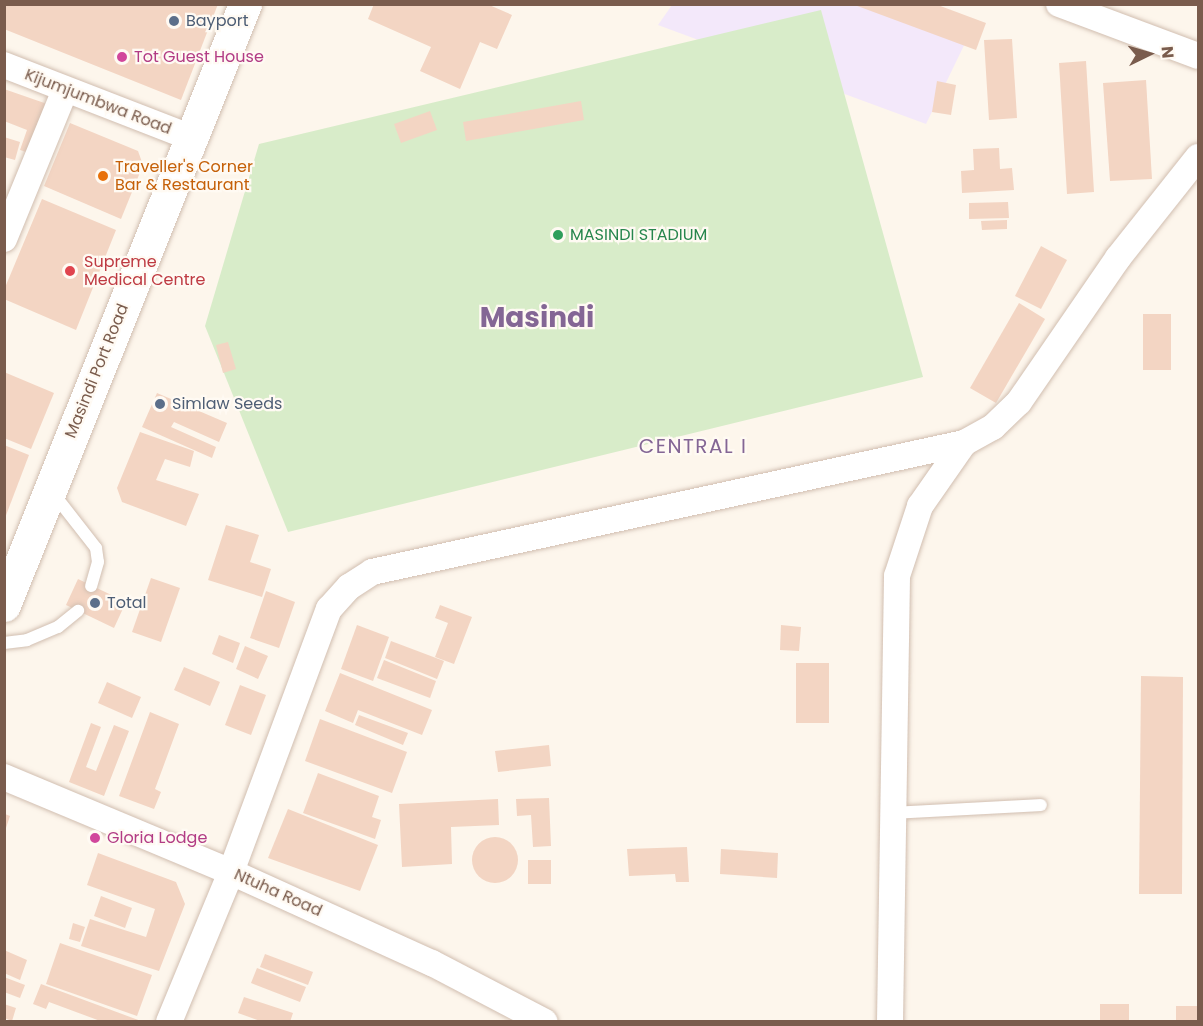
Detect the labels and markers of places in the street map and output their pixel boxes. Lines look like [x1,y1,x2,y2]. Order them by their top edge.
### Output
place label: Bayport [186,11,248,31]
marker: Bayport [167,14,181,28]
place label: Tot Guest House [134,47,264,67]
marker: Tot Guest House [115,50,129,64]
place label: Traveller's Corner Bar & Restaurant [115,157,253,195]
marker: Traveller's Corner Bar & Restaurant [96,169,110,183]
place label: MASINDI STADIUM [570,225,707,245]
marker: MASINDI STADIUM [551,228,565,242]
place label: Supreme Medical Centre [84,252,205,290]
marker: Supreme Medical Centre [61,262,79,280]
place label: Simlaw Seeds [172,394,282,414]
marker: Simlaw Seeds [153,397,167,411]
place label: Total [107,593,146,613]
marker: Total [88,596,102,610]
place label: Gloria Lodge [107,828,207,848]
marker: Gloria Lodge [88,831,102,845]

